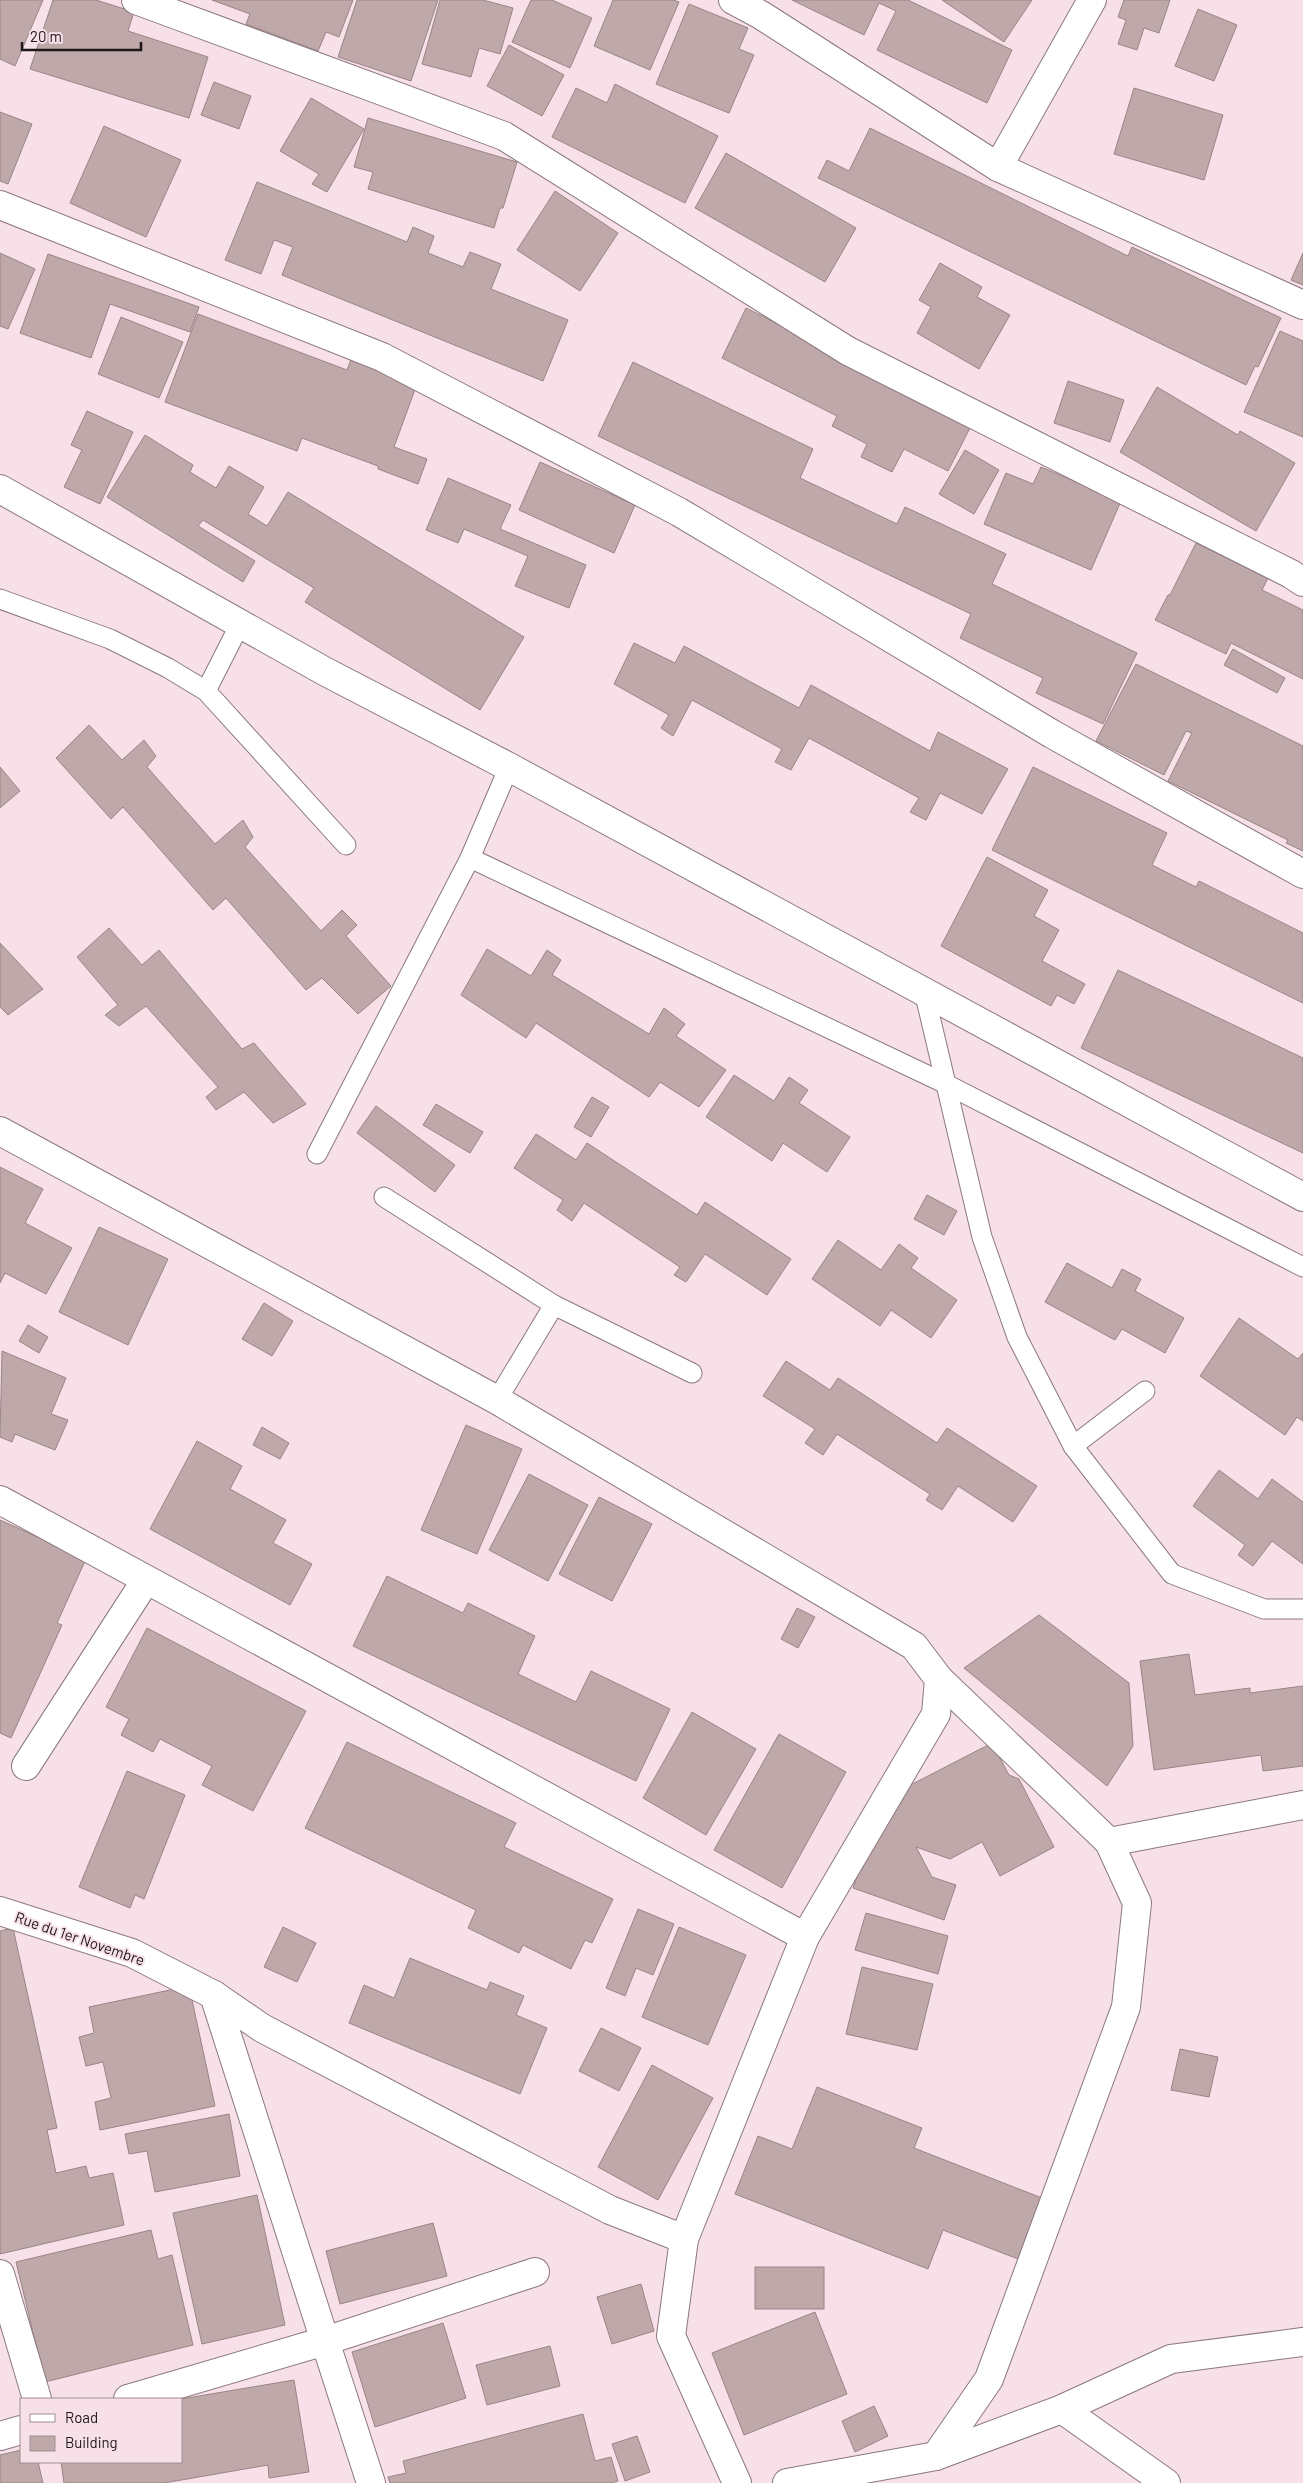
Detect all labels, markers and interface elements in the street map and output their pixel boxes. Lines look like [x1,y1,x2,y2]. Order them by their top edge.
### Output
scale bar [22,20,141,52]
text: 20 m [30,27,62,45]
street label: Rue du 1er Novembre [13,1907,147,1969]
legend [20,2398,182,2463]
text: Road [65,2408,98,2426]
text: Building [65,2433,118,2451]

